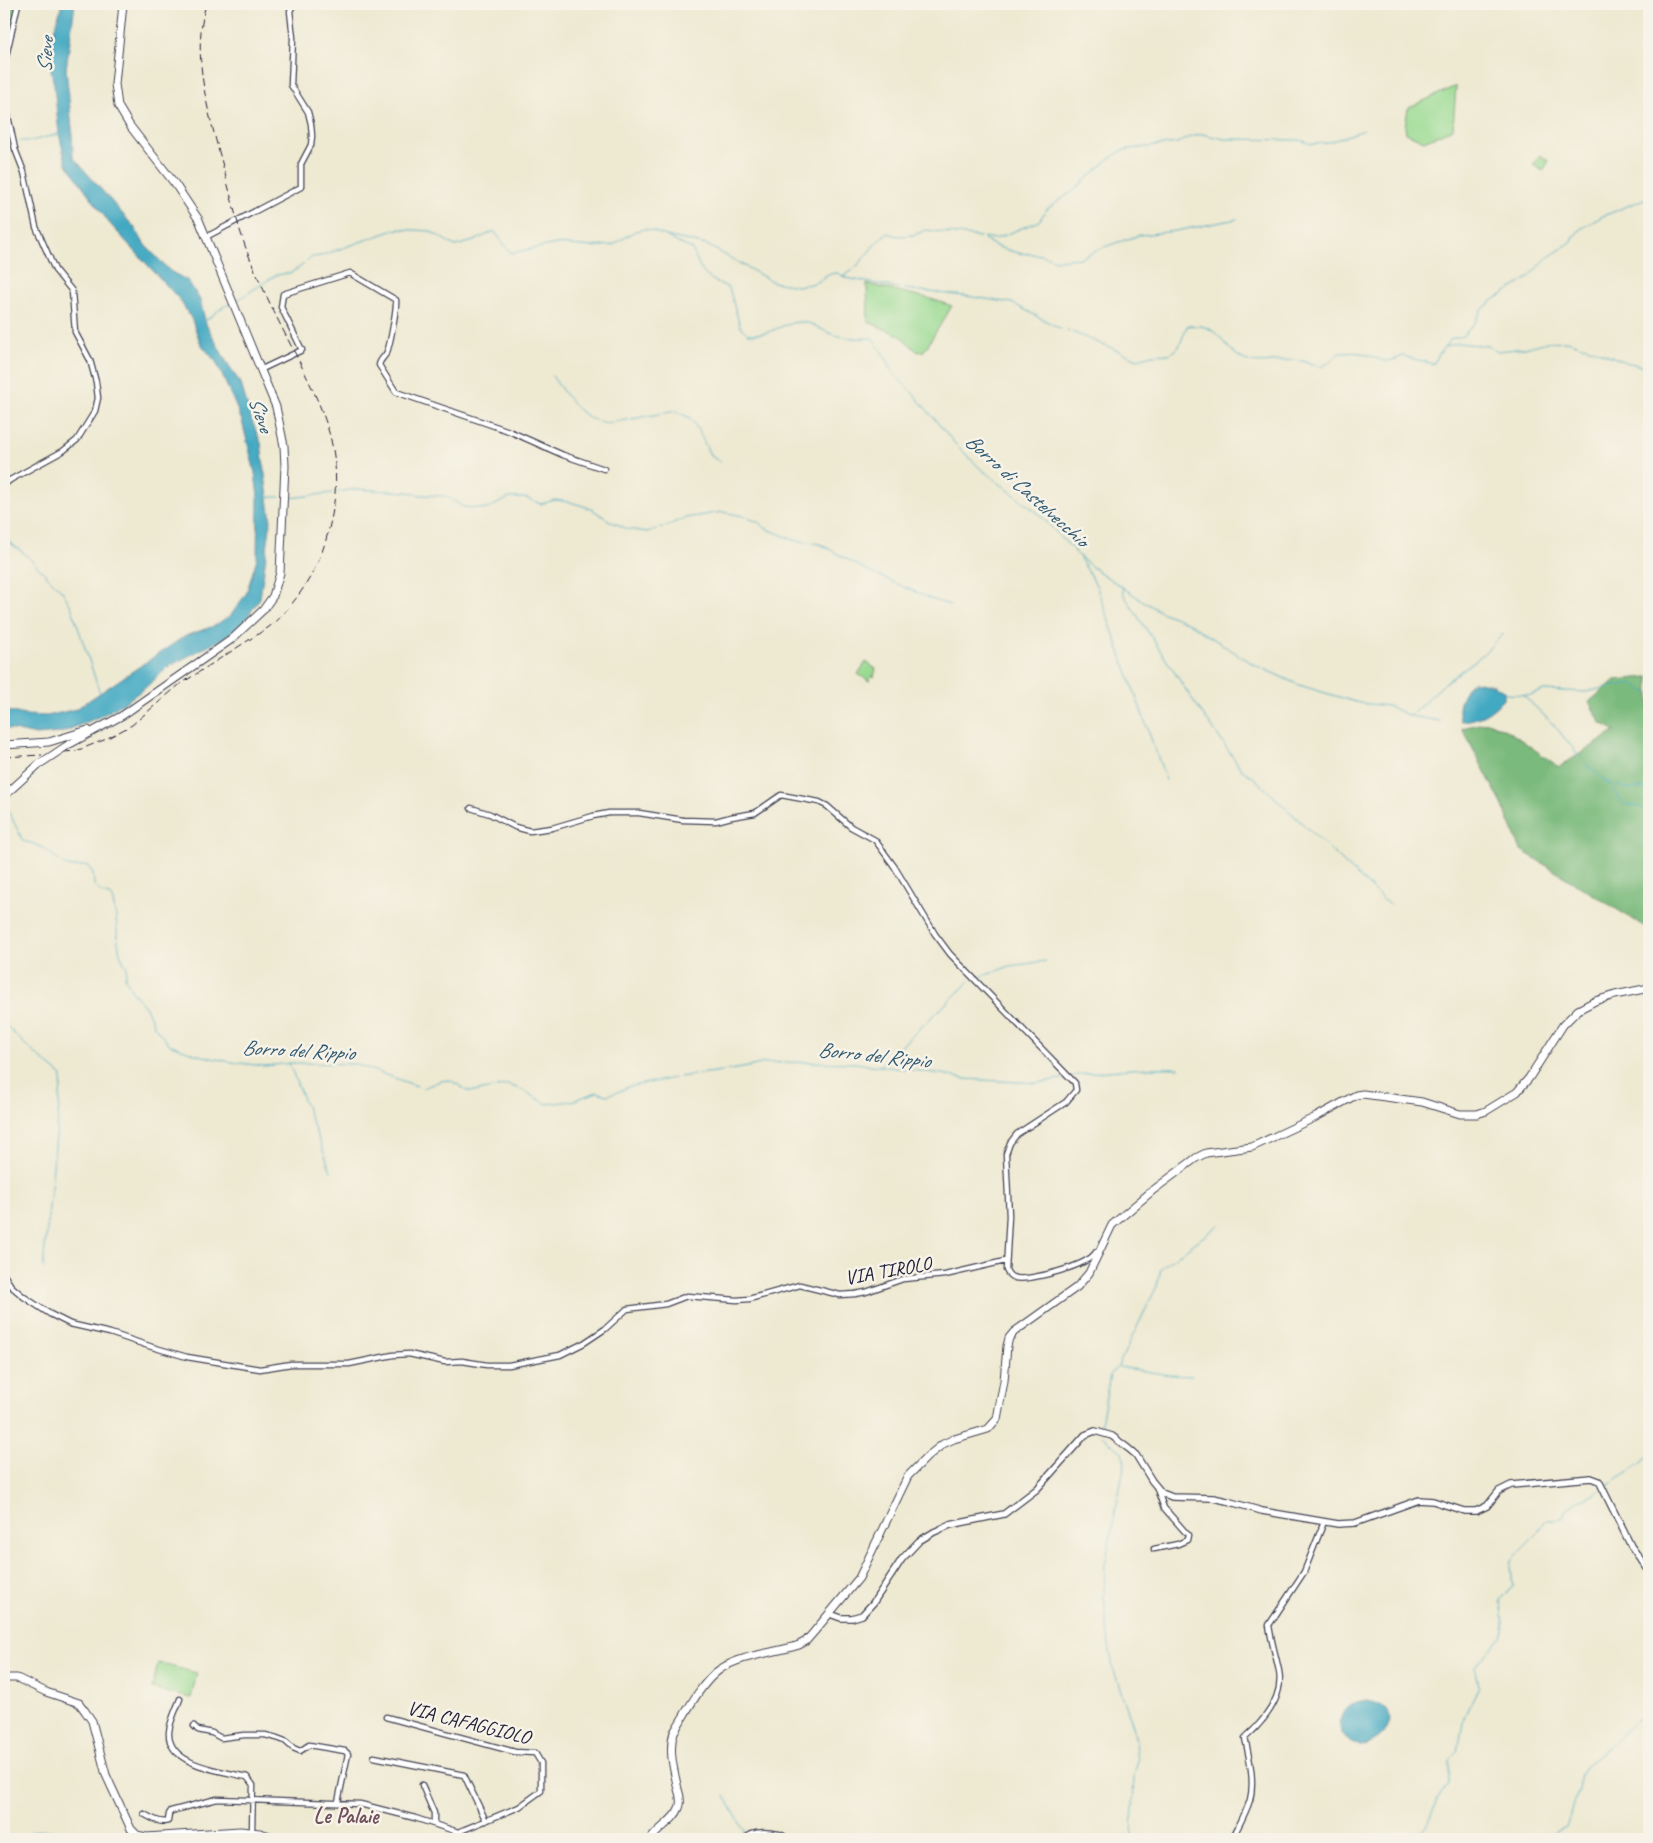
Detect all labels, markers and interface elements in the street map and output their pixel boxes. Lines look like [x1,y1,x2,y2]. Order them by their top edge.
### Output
water label: Sieve [31,33,59,73]
water label: Sieve [243,393,280,438]
water label: Borro di Castelvecchio [960,428,1097,555]
water label: Borro del Rippio [241,1034,357,1066]
water label: Borro del Rippio [817,1036,934,1074]
street label: VIA TIROLO [843,1250,935,1290]
street label: VIA CAFAGGIOLO [405,1695,535,1750]
district label: Le Palaie [314,1802,380,1830]

